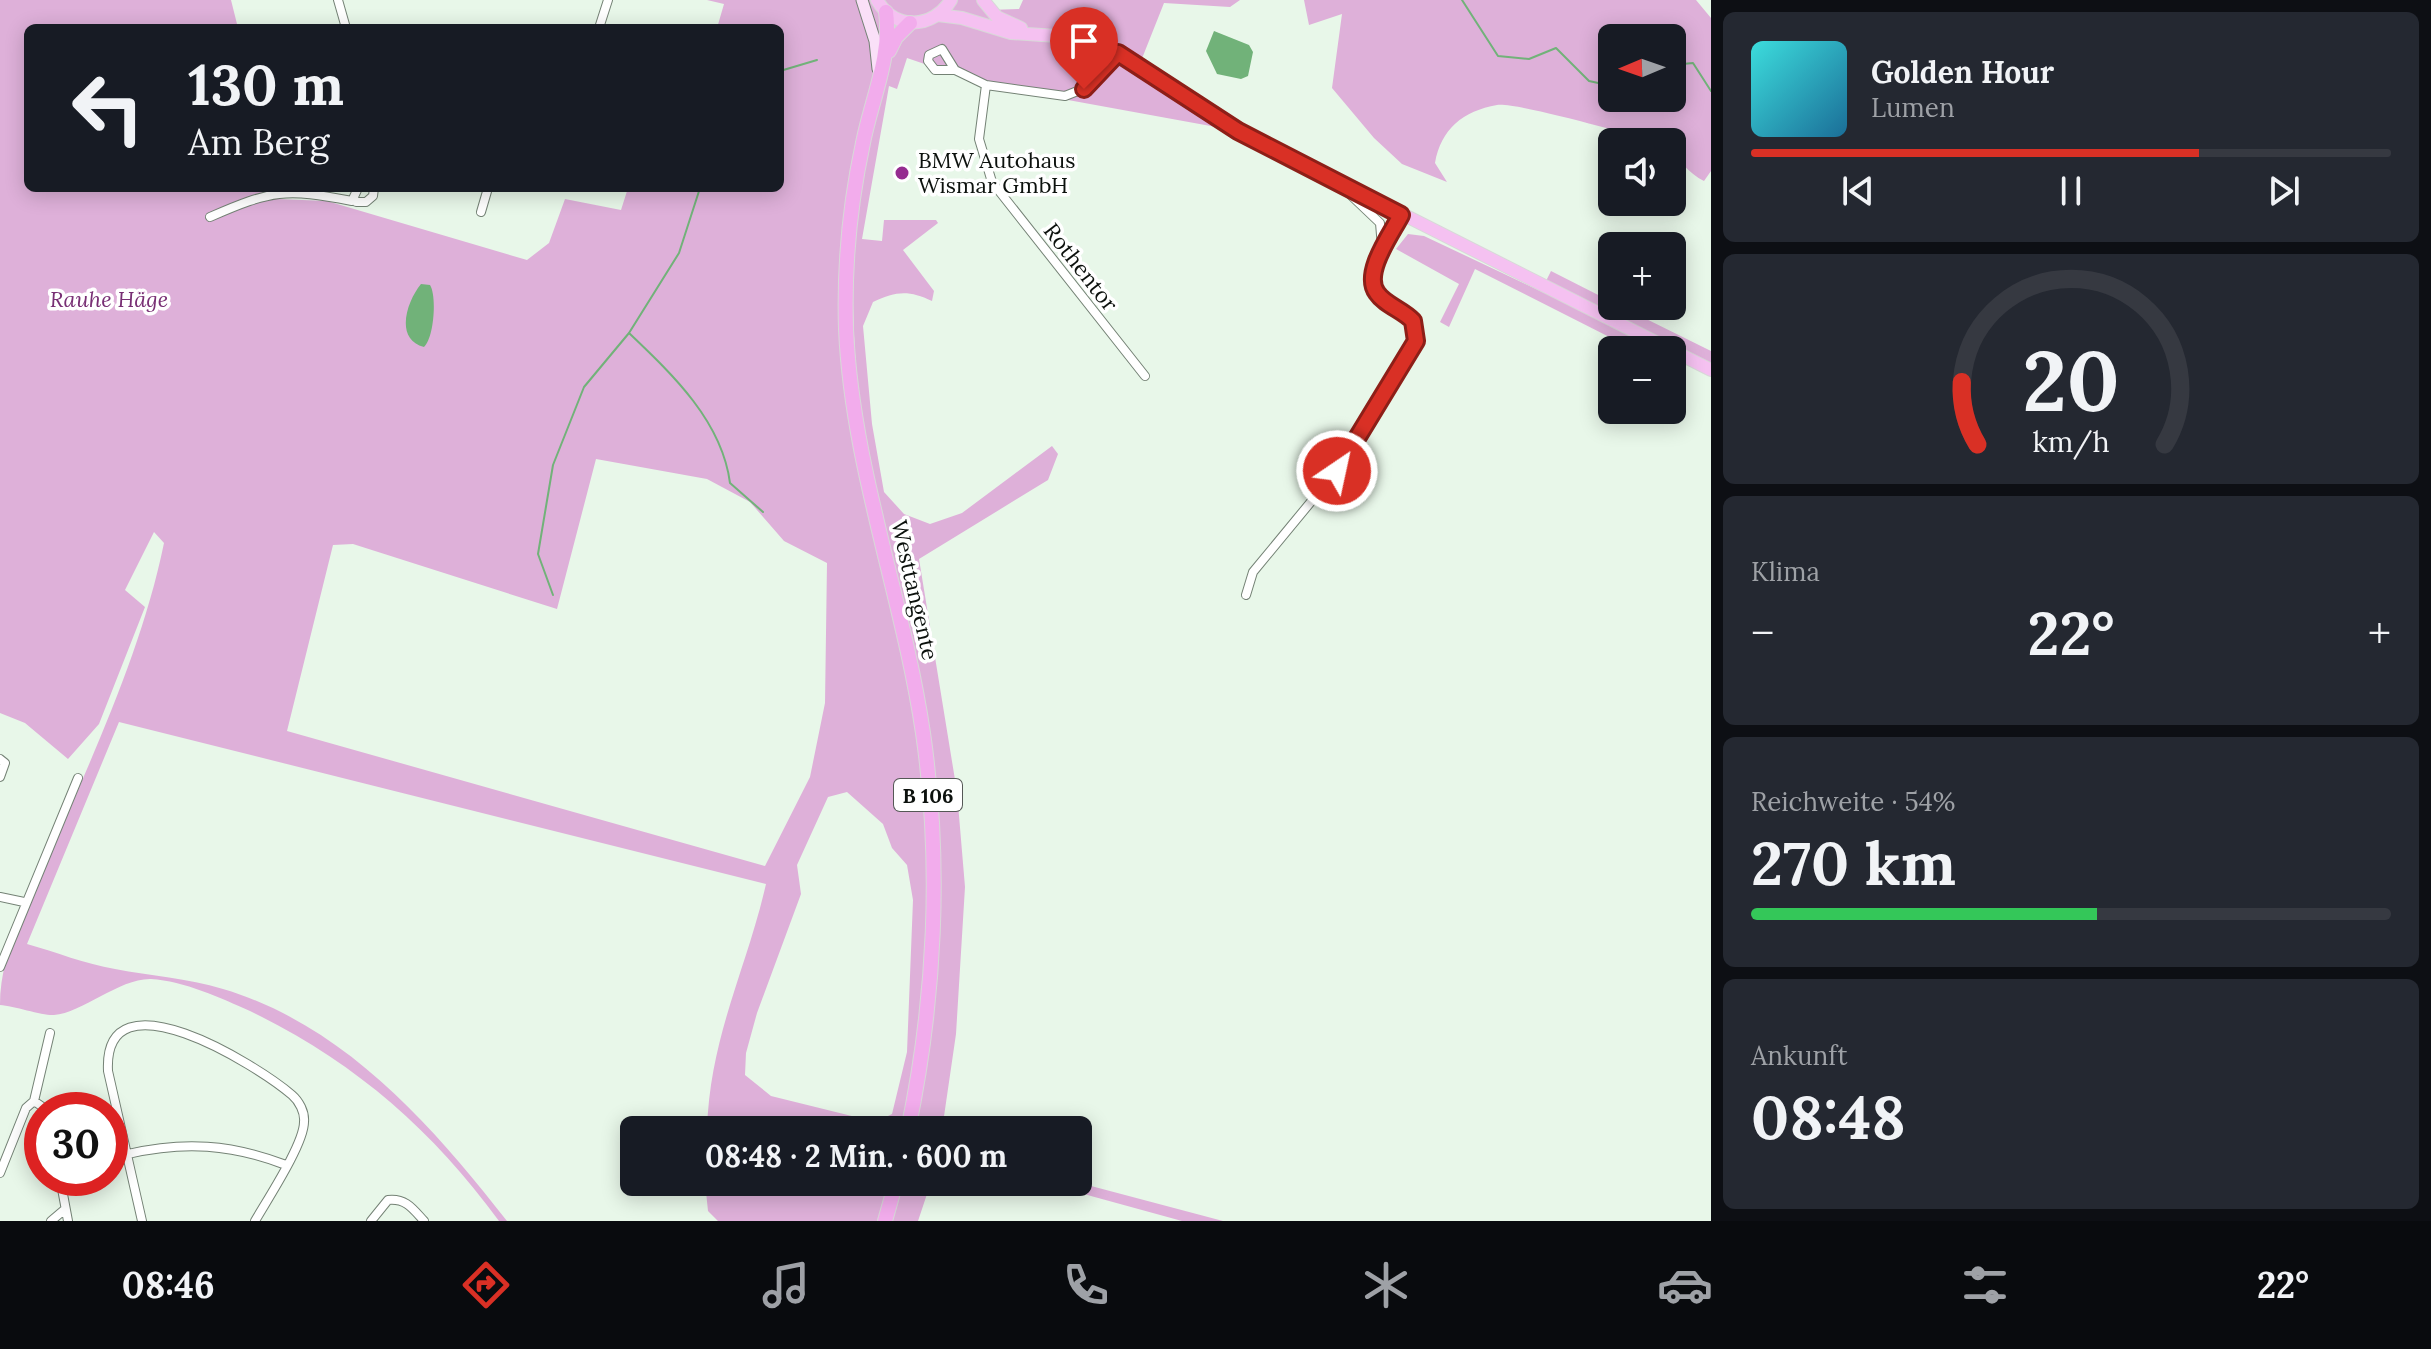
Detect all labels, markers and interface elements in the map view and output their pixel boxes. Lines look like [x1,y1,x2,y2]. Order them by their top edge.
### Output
pin [1050,7,1118,89]
icon: arrive [1062,19,1106,63]
north arrow [1598,24,1686,112]
map controls [1598,24,1686,424]
text: 130 m [188,49,344,120]
text: Golden Hour [1871,53,2054,91]
icon: left [56,56,160,160]
text: Lumen [1871,91,1955,124]
text: Am Berg [188,119,329,165]
button: sound [1598,128,1686,216]
place label: BMW Autohaus Wismar GmbH [918,146,1075,199]
marker: BMW Autohaus Wismar GmbH [893,164,911,182]
icon: previous [1836,169,1880,213]
icon: pause [2049,169,2093,213]
icon: next [2262,169,2306,213]
street label: Rothentor [1038,217,1124,317]
button: + [1598,232,1686,320]
park label: Rauhe Häge [50,285,168,313]
text: 20 [2022,326,2120,433]
button: − [1598,336,1686,424]
text: km/h [2032,423,2110,460]
position arrow [1295,429,1379,513]
street label: Westtangente [885,517,945,663]
text: Klima [1751,555,1820,588]
text: 22° [2028,595,2114,671]
text: − [1751,605,1774,661]
text: + [2368,605,2391,661]
road number: B 106 [894,779,962,811]
text: Reichweite · 54% [1751,785,1955,818]
text: 270 km [1751,825,1956,901]
text: Ankunft [1751,1039,1848,1072]
text: 08:48 [1751,1079,1906,1155]
speed limit sign: 30 [24,1092,128,1196]
text: 08:48 · 2 Min. · 600 m [705,1137,1007,1175]
icon: directions [458,1257,514,1313]
icon: music [758,1257,814,1313]
icon: phone [1058,1257,1114,1313]
icon: climate [1358,1257,1414,1313]
icon: car [1657,1257,1713,1313]
icon: filters [1957,1257,2013,1313]
text: 08:46 [122,1262,215,1308]
text: 22° [2257,1262,2309,1308]

